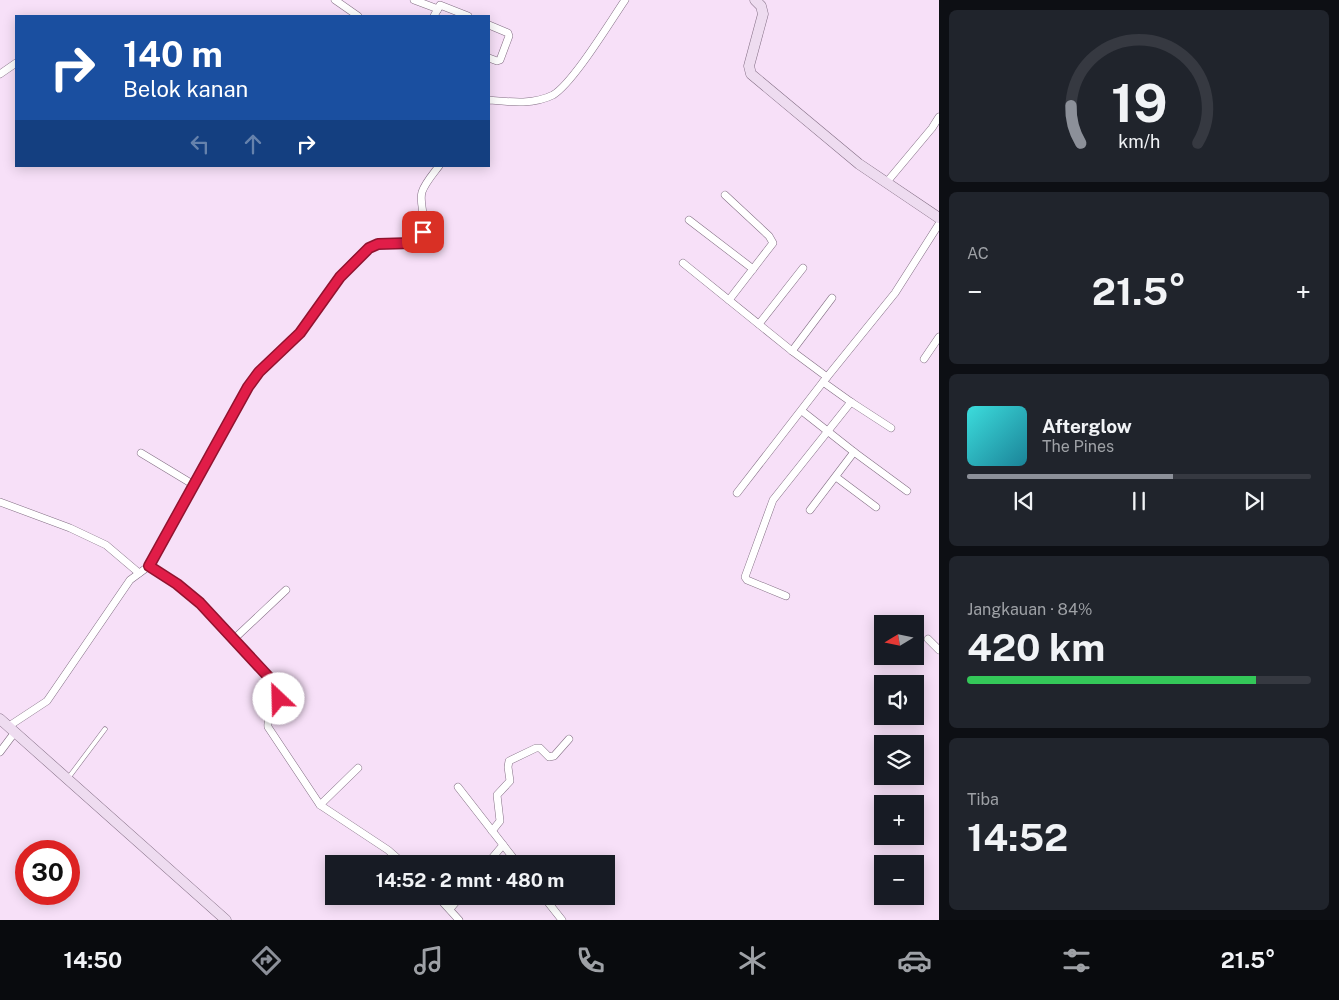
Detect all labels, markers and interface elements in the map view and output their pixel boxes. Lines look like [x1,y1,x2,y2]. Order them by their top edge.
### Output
text: 140 m [123,34,223,75]
icon: right [40,35,105,100]
text: 19 [1111,73,1167,134]
text: Belok kanan [123,76,248,102]
icon: left [186,130,214,158]
icon: ahead [239,130,267,158]
icon: right [292,130,320,158]
text: km/h [1118,131,1160,152]
pin [402,211,444,253]
icon: arrive [409,218,437,246]
text: AC [967,244,989,263]
text: 21.5° [1092,269,1186,314]
text: − [967,275,983,308]
text: + [1295,275,1311,308]
text: Afterglow [1042,415,1132,437]
text: The Pines [1042,437,1114,456]
icon: previous [1010,487,1038,515]
icon: pause [1125,487,1153,515]
icon: next [1240,487,1268,515]
text: Jangkauan · 84% [967,600,1092,619]
north arrow [874,615,924,665]
map controls [874,615,924,905]
text: 420 km [967,625,1105,670]
position arrow [252,672,304,724]
button: sound [874,675,924,725]
button: layers [874,735,924,785]
text: Tiba [967,790,999,809]
button: + [874,795,924,845]
text: 14:52 [967,815,1068,860]
speed limit sign: 30 [15,840,80,905]
button: − [874,855,924,905]
text: 14:52 · 2 mnt · 480 m [376,869,564,891]
icon: directions [249,943,284,978]
icon: music [411,943,446,978]
icon: phone [573,943,608,978]
icon: climate [735,943,770,978]
icon: car [897,943,932,978]
icon: filters [1059,943,1094,978]
text: 14:50 [63,947,122,973]
text: 21.5° [1221,947,1275,973]

